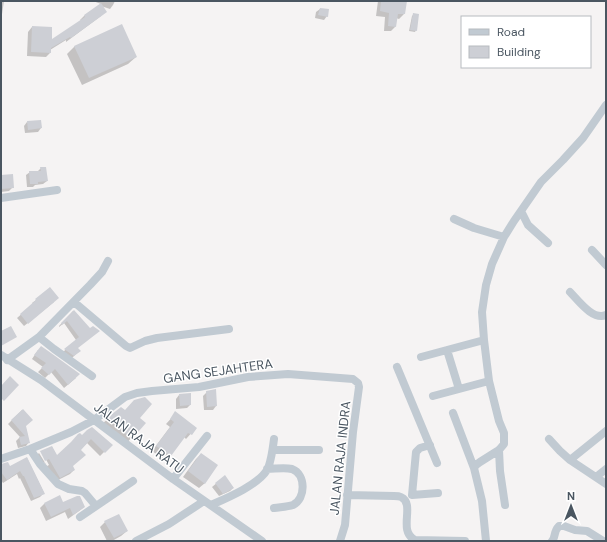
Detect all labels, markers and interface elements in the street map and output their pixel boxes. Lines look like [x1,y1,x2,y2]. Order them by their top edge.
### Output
legend [461,16,591,68]
text: Road [497,24,525,40]
text: Building [497,44,541,60]
street label: GANG SEJAHTERA [162,355,274,387]
street label: JALAN RAJA RATU [91,399,187,477]
street label: JALAN RAJA INDRA [326,400,354,516]
north arrow [551,486,591,526]
text: N [567,489,575,503]

